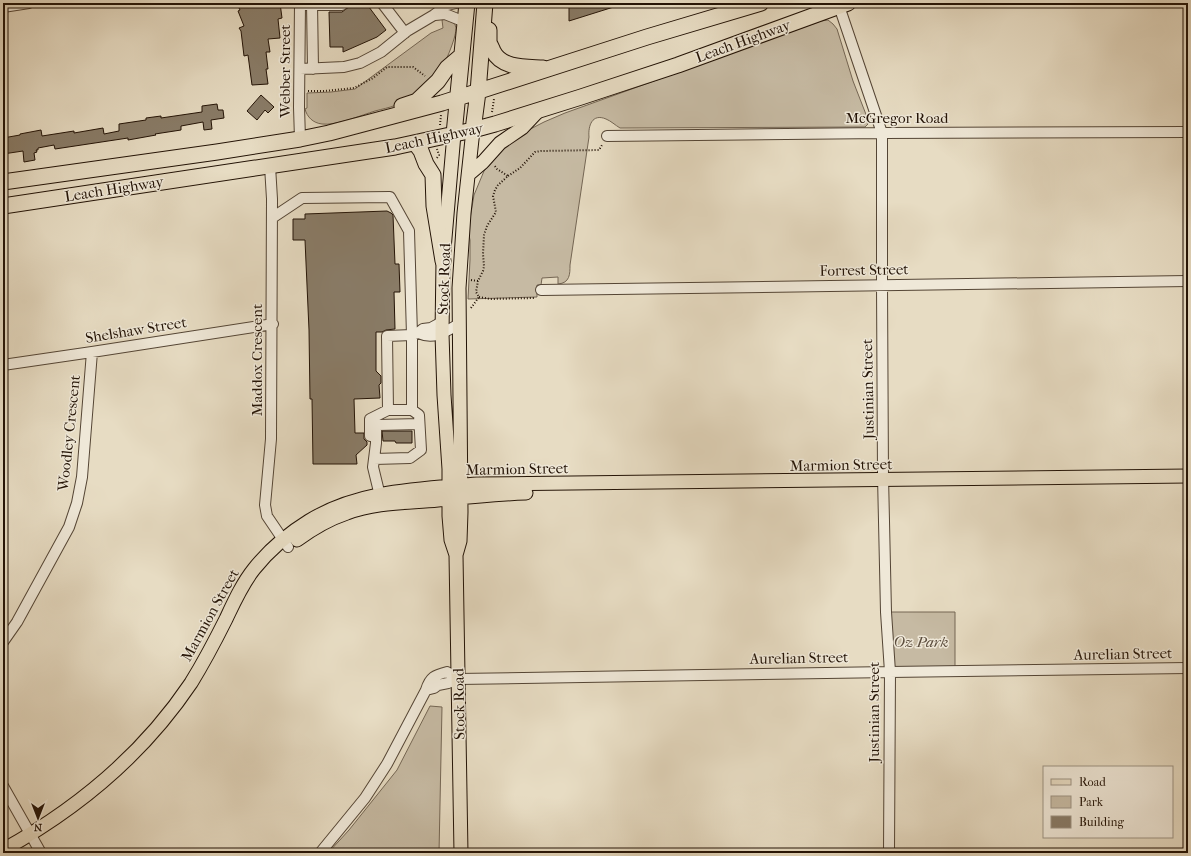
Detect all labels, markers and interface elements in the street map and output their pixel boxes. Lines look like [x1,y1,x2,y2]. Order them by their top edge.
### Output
street label: Leach Highway [693,15,794,67]
street label: Webber Street [276,24,294,119]
street label: McGregor Road [846,109,949,127]
street label: Leach Highway [383,119,486,157]
street label: Leach Highway [63,172,166,206]
street label: Stock Road [434,242,454,315]
street label: Forrest Street [819,260,909,280]
street label: Maddox Crescent [248,303,266,416]
street label: Shelshaw Street [84,313,188,347]
street label: Justinian Street [858,338,878,441]
street label: Woodley Crescent [54,373,84,493]
street label: Marmion Street [789,455,893,475]
street label: Marmion Street [465,459,569,479]
street label: Marmion Street [177,565,243,664]
park label: Oz Park [894,633,949,651]
street label: Aurelian Street [1072,644,1173,664]
street label: Aurelian Street [748,648,849,668]
street label: Justinian Street [865,661,883,763]
street label: Stock Road [449,667,469,740]
legend [1043,766,1173,838]
text: Road [1079,775,1106,789]
text: Park [1079,795,1104,809]
north arrow [18,798,58,838]
text: Building [1079,815,1124,829]
text: N [33,821,42,834]

